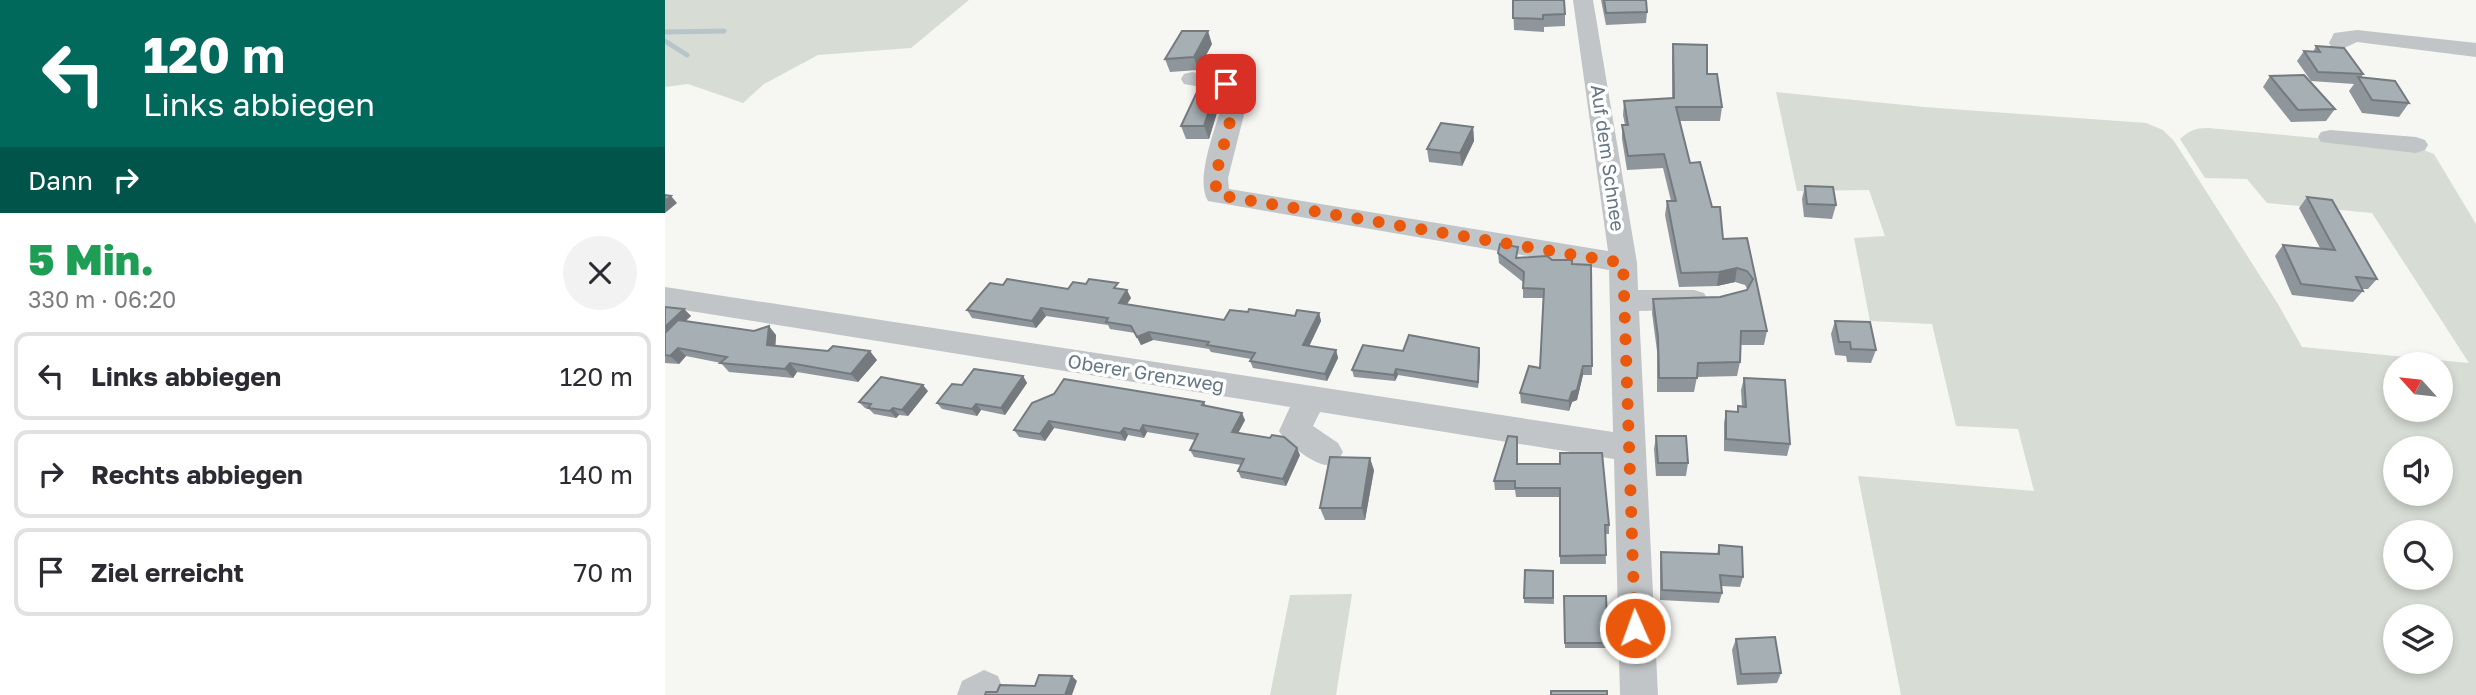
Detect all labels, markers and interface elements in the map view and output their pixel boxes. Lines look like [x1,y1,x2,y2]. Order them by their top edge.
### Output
text: 120 m [143,25,285,84]
icon: left [28,28,119,119]
pin [1196,54,1256,114]
icon: arrive [1207,65,1245,103]
street label: Auf dem Schnee [1587,83,1630,233]
text: Links abbiegen [143,85,375,123]
icon: right [107,161,145,199]
text: Dann [28,165,93,196]
text: 5 Min. [28,234,154,284]
button: close [563,236,637,310]
text: 330 m · 06:20 [28,285,176,313]
street label: Oberer Grenzweg [1066,349,1226,396]
north arrow [2383,352,2453,422]
map controls [2383,352,2453,674]
icon: left [32,357,70,395]
text: Links abbiegen [91,361,281,392]
text: 120 m [560,361,633,392]
button: sound [2383,436,2453,506]
icon: right [32,455,70,493]
text: Rechts abbiegen [91,459,303,490]
text: 140 m [559,459,633,490]
button: search [2383,520,2453,590]
icon: arrive [32,553,70,591]
text: Ziel erreicht [91,557,244,588]
text: 70 m [574,557,633,588]
position arrow [1598,591,1672,665]
button: layers [2383,604,2453,674]

